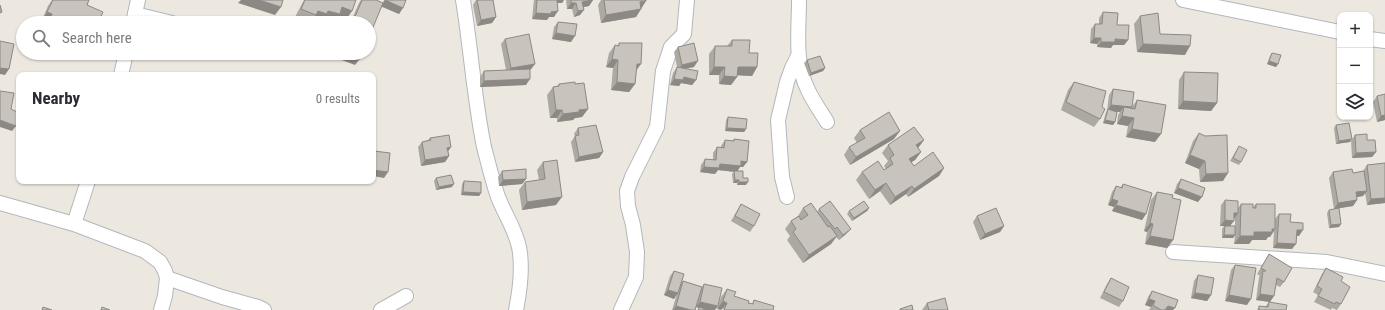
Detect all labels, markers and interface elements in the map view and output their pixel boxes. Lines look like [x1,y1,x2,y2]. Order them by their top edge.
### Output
map controls [1337,12,1373,120]
button: + [1337,12,1373,48]
search box [16,16,376,60]
icon: search [30,27,52,49]
text: Search here [62,29,132,47]
button: − [1337,48,1373,84]
button: layers [1337,84,1373,120]
text: Nearby [32,88,80,108]
text: 0 results [316,91,360,106]

